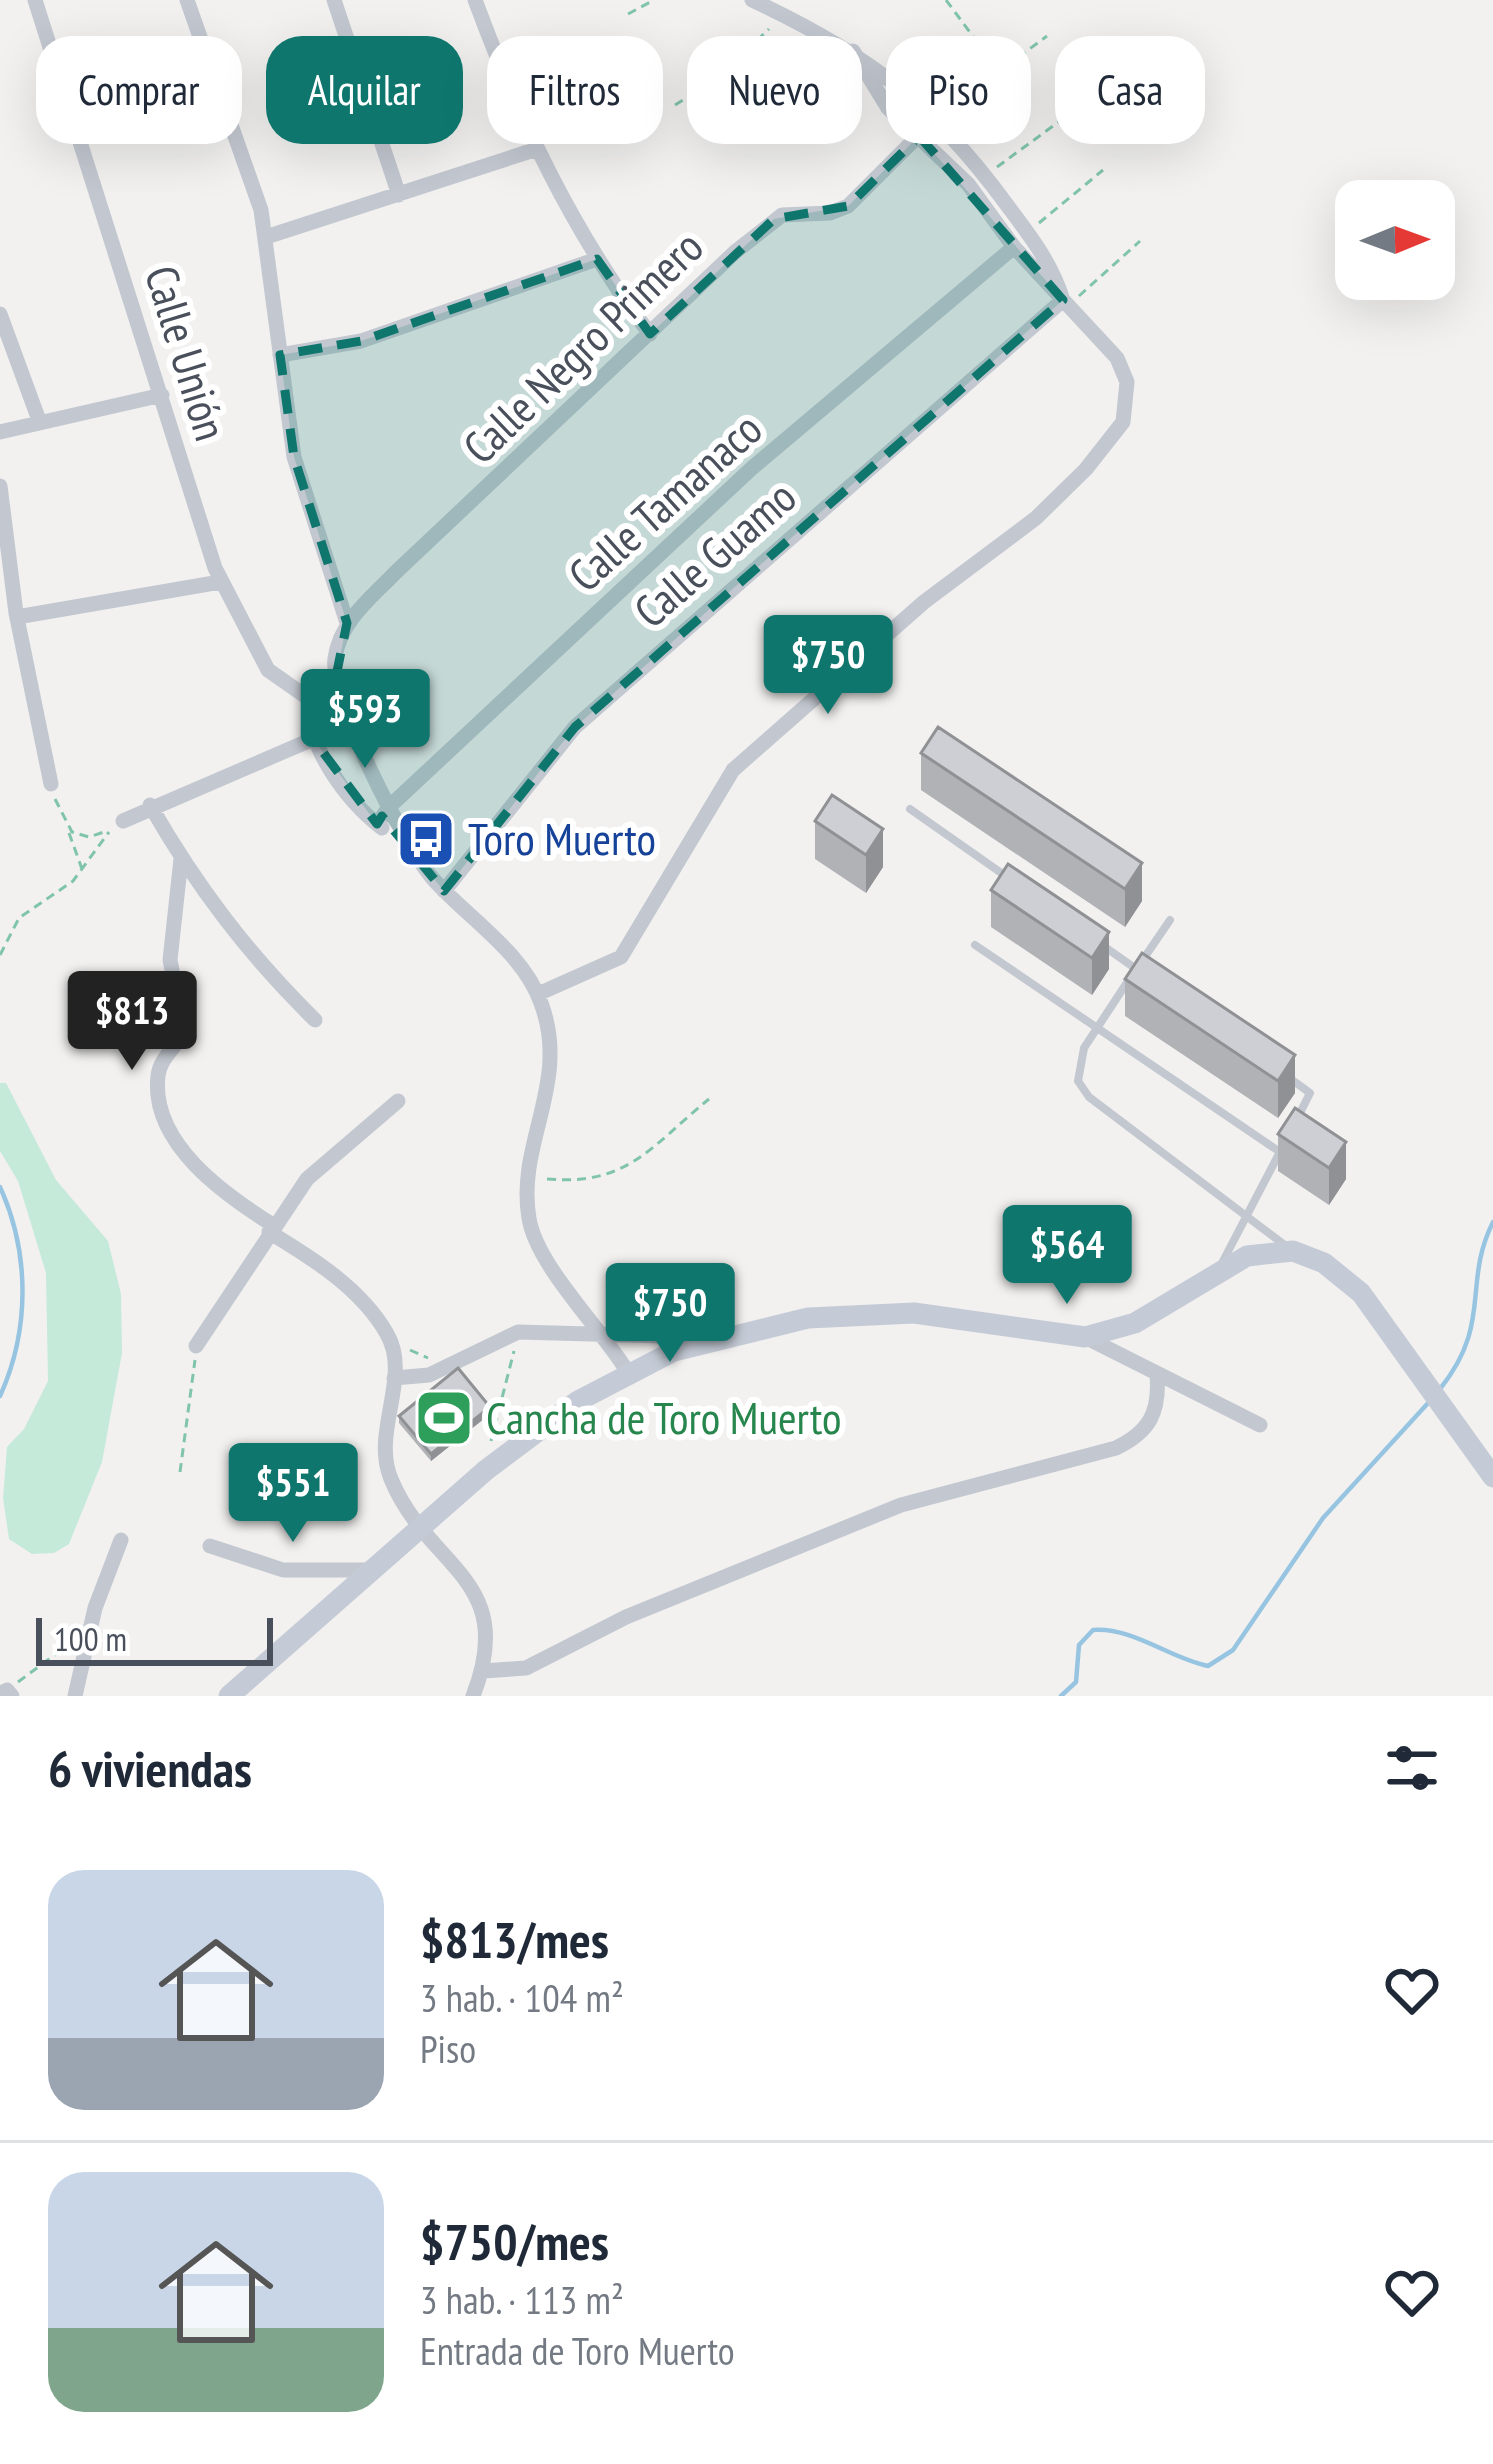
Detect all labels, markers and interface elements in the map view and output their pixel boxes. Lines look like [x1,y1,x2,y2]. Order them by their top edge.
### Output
chip: Comprar [36,36,242,144]
chip: Alquilar [266,36,463,144]
chip: Filtros [487,36,663,144]
chip: Nuevo [687,36,862,144]
chip: Piso [886,36,1031,144]
chip: Casa [1055,36,1205,144]
north arrow [1335,180,1455,300]
map controls [1335,180,1455,300]
street label: Calle Negro Primero [450,217,714,475]
street label: Calle Unión [133,259,241,447]
street label: Calle Tamanaco [556,399,773,603]
street label: Calle Guamo [622,467,807,639]
pin: $750 [757,615,899,717]
text: $750 [791,628,865,679]
pin: $593 [294,669,436,771]
text: $593 [328,682,402,733]
bus stop icon: Toro Muerto [395,808,457,870]
place label: Toro Muerto [468,809,656,867]
pin: $813 [61,971,203,1073]
text: $813 [95,984,169,1035]
pin: $564 [996,1205,1138,1307]
text: $564 [1030,1218,1104,1269]
pin: $750 [599,1263,741,1365]
text: $750 [633,1276,707,1327]
sports icon: Cancha de Toro Muerto [413,1387,475,1449]
place label: Cancha de Toro Muerto [486,1388,841,1446]
pin: $551 [222,1443,364,1545]
text: $551 [256,1456,330,1507]
scale bar [36,1612,273,1665]
text: 100 m [54,1617,127,1660]
text: 6 viviendas [48,1735,252,1801]
icon: filters [1379,1735,1445,1801]
text: $813/mes [420,1906,609,1972]
icon: home [144,1918,288,2062]
icon: heart [1379,1957,1445,2023]
text: 3 hab. · 104 m² [420,1972,624,2023]
text: Piso [420,2023,476,2074]
text: $750/mes [420,2208,609,2274]
icon: home [144,2220,288,2364]
icon: heart [1379,2259,1445,2325]
text: 3 hab. · 113 m² [420,2274,624,2325]
text: Entrada de Toro Muerto [420,2325,735,2376]

